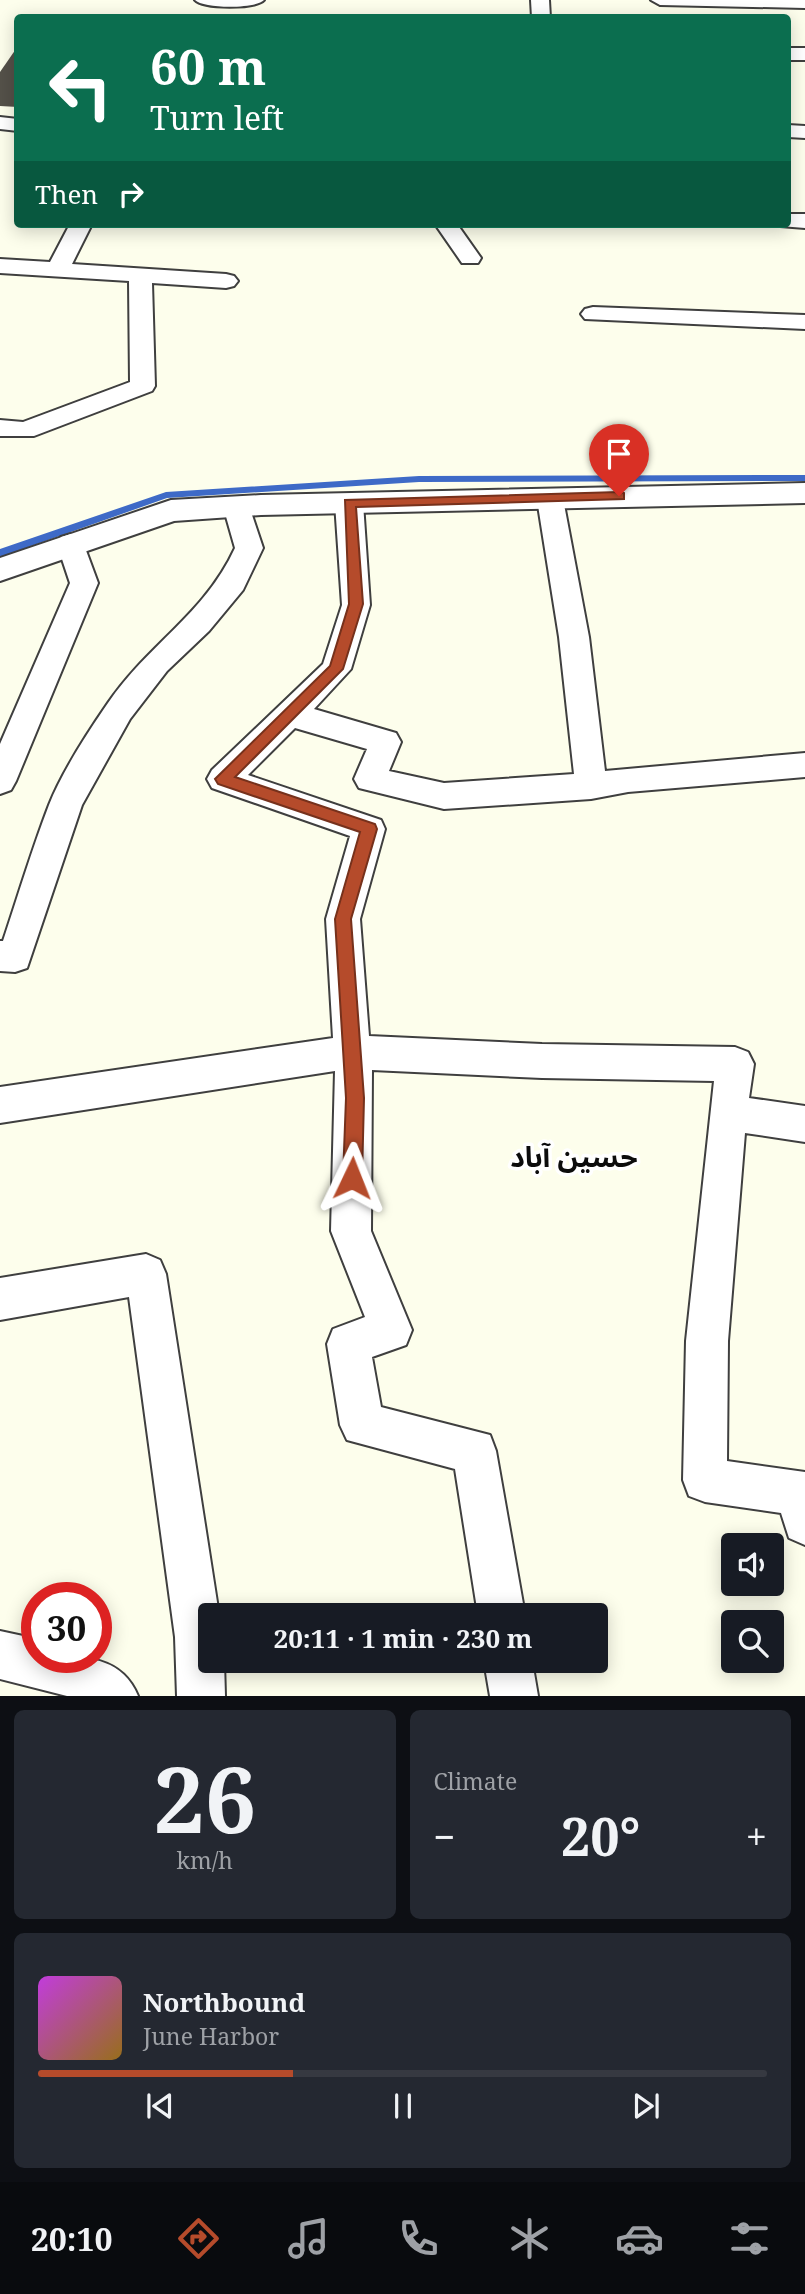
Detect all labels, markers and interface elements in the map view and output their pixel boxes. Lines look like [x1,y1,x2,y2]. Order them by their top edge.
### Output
text: 60 m [150,33,266,99]
icon: left [35,42,126,133]
text: Turn left [150,96,284,139]
icon: right [112,175,150,213]
text: Then [35,176,98,212]
pin [589,424,649,496]
icon: arrive [600,435,638,473]
district label: حسین آباد [510,1137,638,1175]
position arrow [315,1141,389,1215]
map controls [721,1533,784,1673]
button: sound [721,1533,784,1596]
speed limit sign: 30 [21,1582,112,1673]
button: search [721,1610,784,1673]
text: 20:11 · 1 min · 230 m [273,1620,533,1656]
text: 26 [153,1736,256,1860]
text: Climate [434,1765,517,1797]
text: 20° [561,1800,640,1871]
text: − [434,1810,456,1862]
text: + [746,1810,767,1862]
text: km/h [177,1844,233,1876]
text: Northbound [143,1984,305,2020]
text: June Harbor [143,2020,279,2052]
icon: previous [141,2087,179,2125]
icon: pause [384,2087,422,2125]
icon: next [627,2087,665,2125]
icon: directions [174,2214,223,2263]
icon: music [284,2214,333,2263]
icon: phone [394,2214,443,2263]
icon: climate [505,2214,554,2263]
icon: car [615,2214,664,2263]
icon: filters [725,2214,774,2263]
text: 20:10 [31,2217,113,2260]

